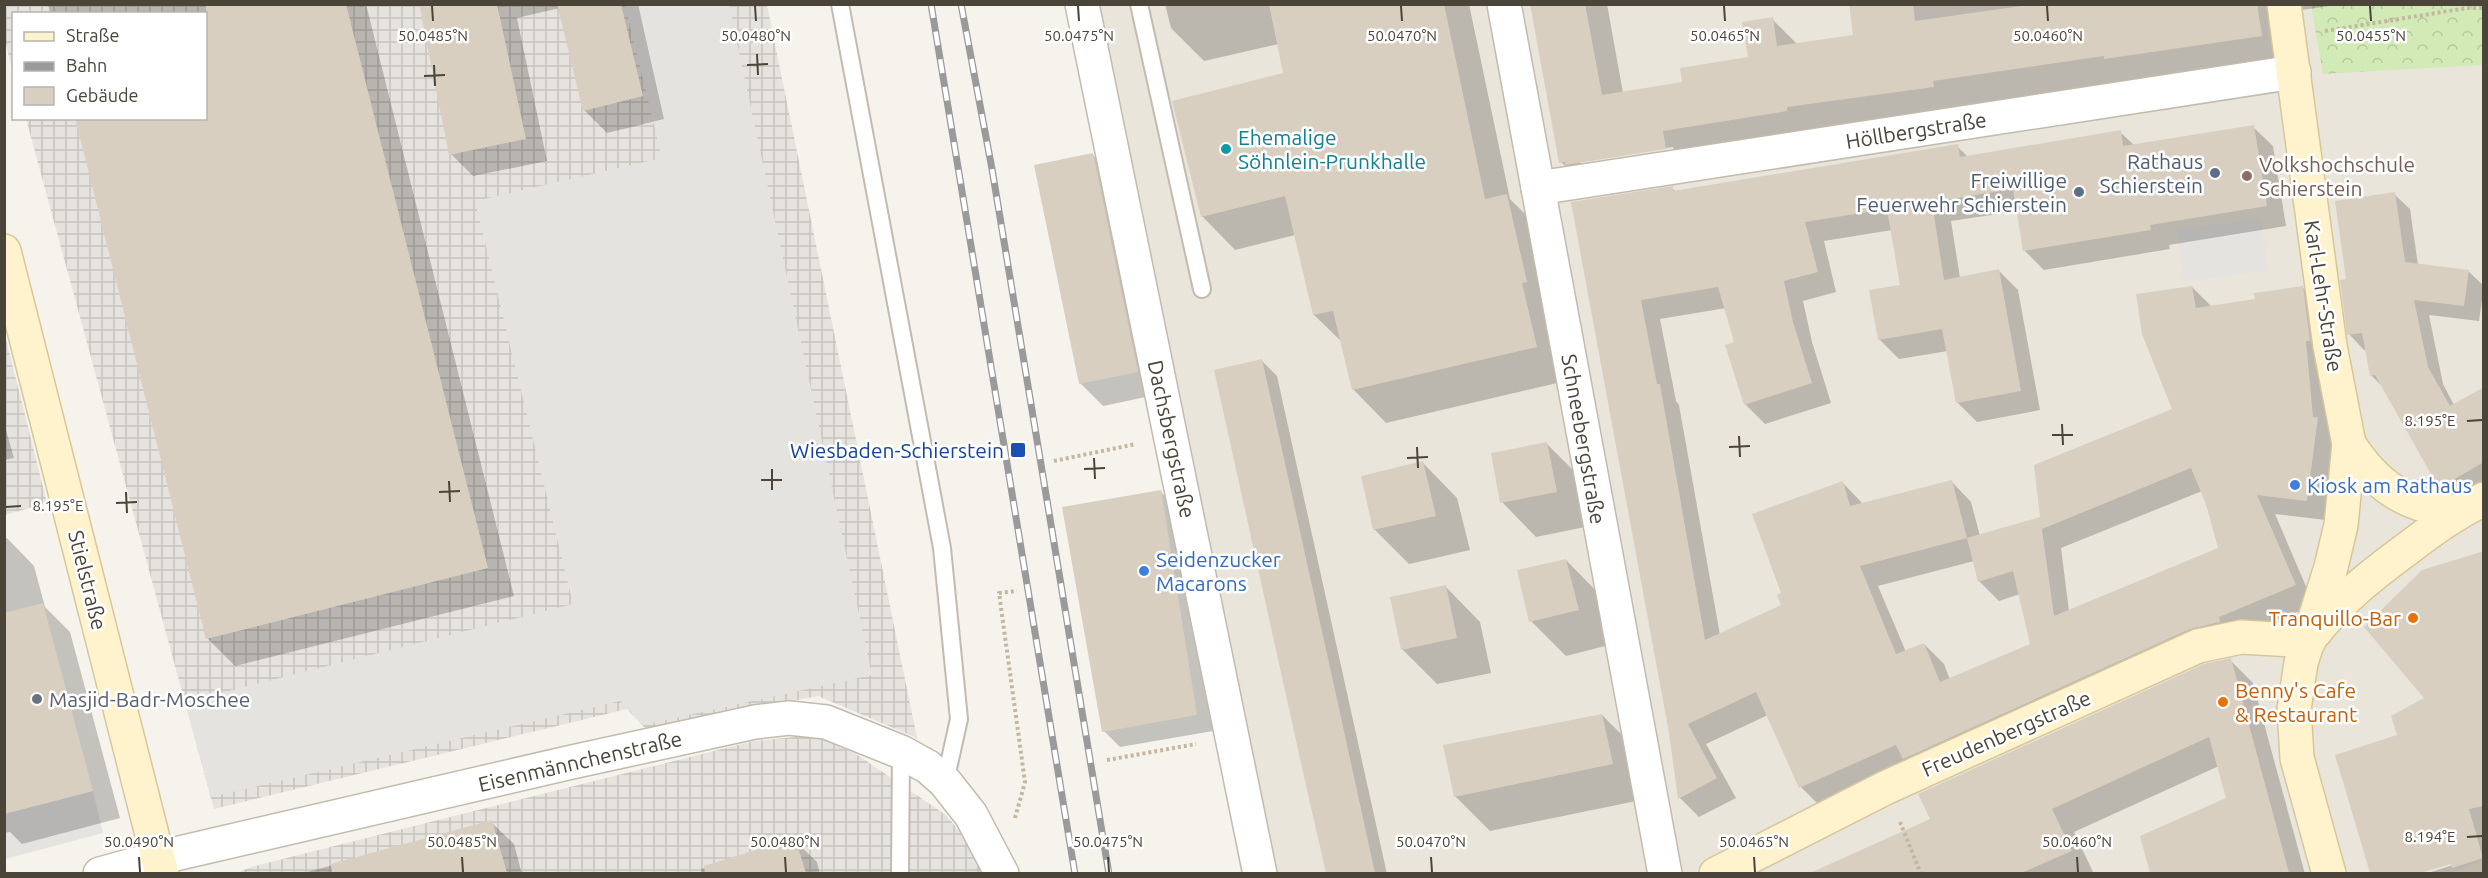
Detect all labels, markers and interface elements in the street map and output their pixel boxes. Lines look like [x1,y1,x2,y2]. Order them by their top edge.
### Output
legend [12,12,207,120]
text: Straße [66,25,119,45]
text: 50.0485°N [398,27,468,44]
text: 50.0480°N [721,27,791,44]
text: 50.0475°N [1044,27,1114,44]
text: 50.0470°N [1367,27,1437,44]
text: 50.0465°N [1690,27,1760,44]
text: 50.0460°N [2013,27,2083,44]
text: 50.0455°N [2336,27,2406,44]
text: Bahn [66,55,107,75]
text: Gebäude [66,85,138,105]
street label: Höllbergstraße [1844,107,1988,153]
place label: Ehemalige Söhnlein-Prunkhalle [1238,125,1426,173]
marker: Ehemalige Söhnlein-Prunkhalle [1219,142,1233,156]
place label: Rathaus Schierstein [2100,149,2203,197]
place label: Volkshochschule Schierstein [2259,152,2415,200]
marker: Rathaus Schierstein [2208,166,2222,180]
place label: Freiwillige Feuerwehr Schierstein [1856,168,2067,216]
marker: Volkshochschule Schierstein [2240,169,2254,183]
marker: Freiwillige Feuerwehr Schierstein [2072,185,2086,199]
street label: Karl-Lehr-Straße [2300,218,2348,374]
street label: Schneebergstraße [1557,352,1611,526]
street label: Dachsbergstraße [1144,358,1200,520]
text: 8.195°E [2405,412,2455,429]
place label: Wiesbaden-Schierstein [790,438,1004,462]
marker: Wiesbaden-Schierstein [1009,441,1027,459]
place label: Kiosk am Rathaus [2307,473,2472,497]
marker: Kiosk am Rathaus [2288,478,2302,492]
text: 8.195°E [33,497,83,514]
street label: Stielstraße [64,528,112,632]
place label: Seidenzucker Macarons [1156,547,1281,595]
marker: Seidenzucker Macarons [1137,564,1151,578]
place label: Tranquillo-Bar [2268,606,2401,630]
marker: Tranquillo-Bar [2406,611,2420,625]
place label: Benny's Cafe & Restaurant [2235,678,2357,726]
street label: Freudenbergstraße [1918,685,2094,781]
place label: Masjid-Badr-Moschee [49,687,250,711]
marker: Masjid-Badr-Moschee [30,692,44,706]
marker: Benny's Cafe & Restaurant [2216,695,2230,709]
street label: Eisenmännchenstraße [476,726,684,796]
text: 8.194°E [2405,828,2455,845]
text: 50.0490°N [104,833,174,850]
text: 50.0485°N [427,833,497,850]
text: 50.0480°N [750,833,820,850]
text: 50.0475°N [1073,833,1143,850]
text: 50.0470°N [1396,833,1466,850]
text: 50.0465°N [1719,833,1789,850]
text: 50.0460°N [2042,833,2112,850]

